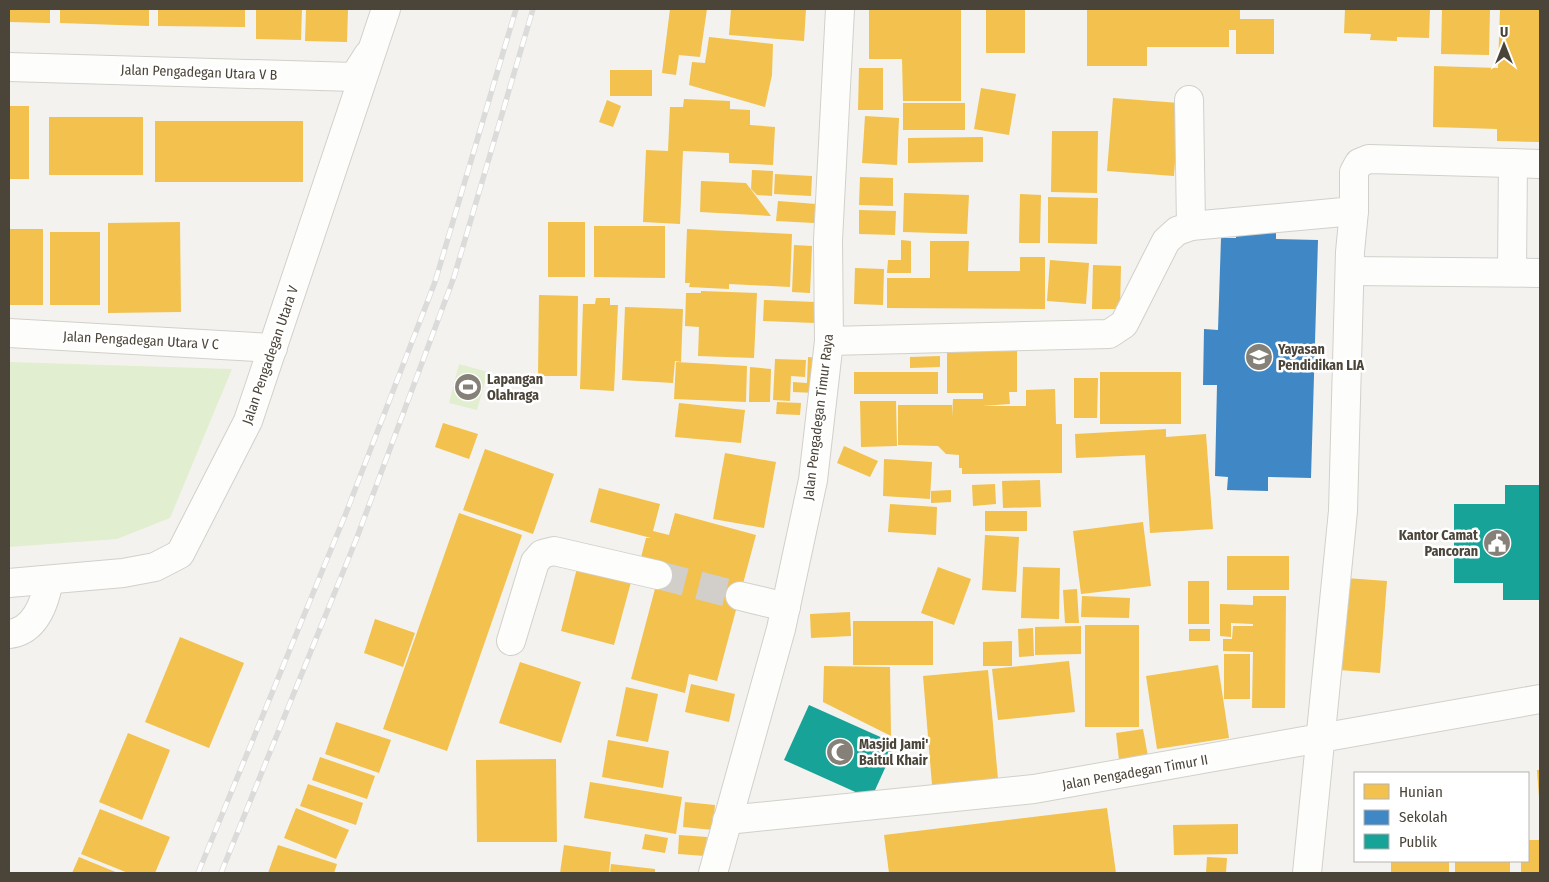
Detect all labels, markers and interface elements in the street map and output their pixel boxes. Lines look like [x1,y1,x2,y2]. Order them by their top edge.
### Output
north arrow [1479,20,1529,70]
text: U [1500,24,1508,41]
street label: Jalan Pengadegan Utara V B [120,61,278,84]
street label: Jalan Pengadegan Utara V [239,283,302,427]
street label: Jalan Pengadegan Utara V C [63,328,219,353]
street label: Jalan Pengadegan Timur Raya [800,333,837,501]
place label: Yayasan Pendidikan LIA [1277,341,1365,374]
school or university icon: Yayasan Pendidikan LIA [1244,342,1274,372]
place label: Lapangan Olahraga [487,371,543,404]
sports icon: Lapangan Olahraga [453,372,483,402]
place label: Kantor Camat Pancoran [1399,527,1479,560]
public building icon: Kantor Camat Pancoran [1482,528,1512,558]
place label: Masjid Jami' Baitul Khair [859,736,928,769]
mosque icon: Masjid Jami' Baitul Khair [825,737,855,767]
street label: Jalan Pengadegan Timur II [1061,751,1209,794]
legend [1354,772,1529,862]
text: Hunian [1399,783,1443,801]
text: Sekolah [1399,808,1448,826]
text: Publik [1399,833,1437,851]

